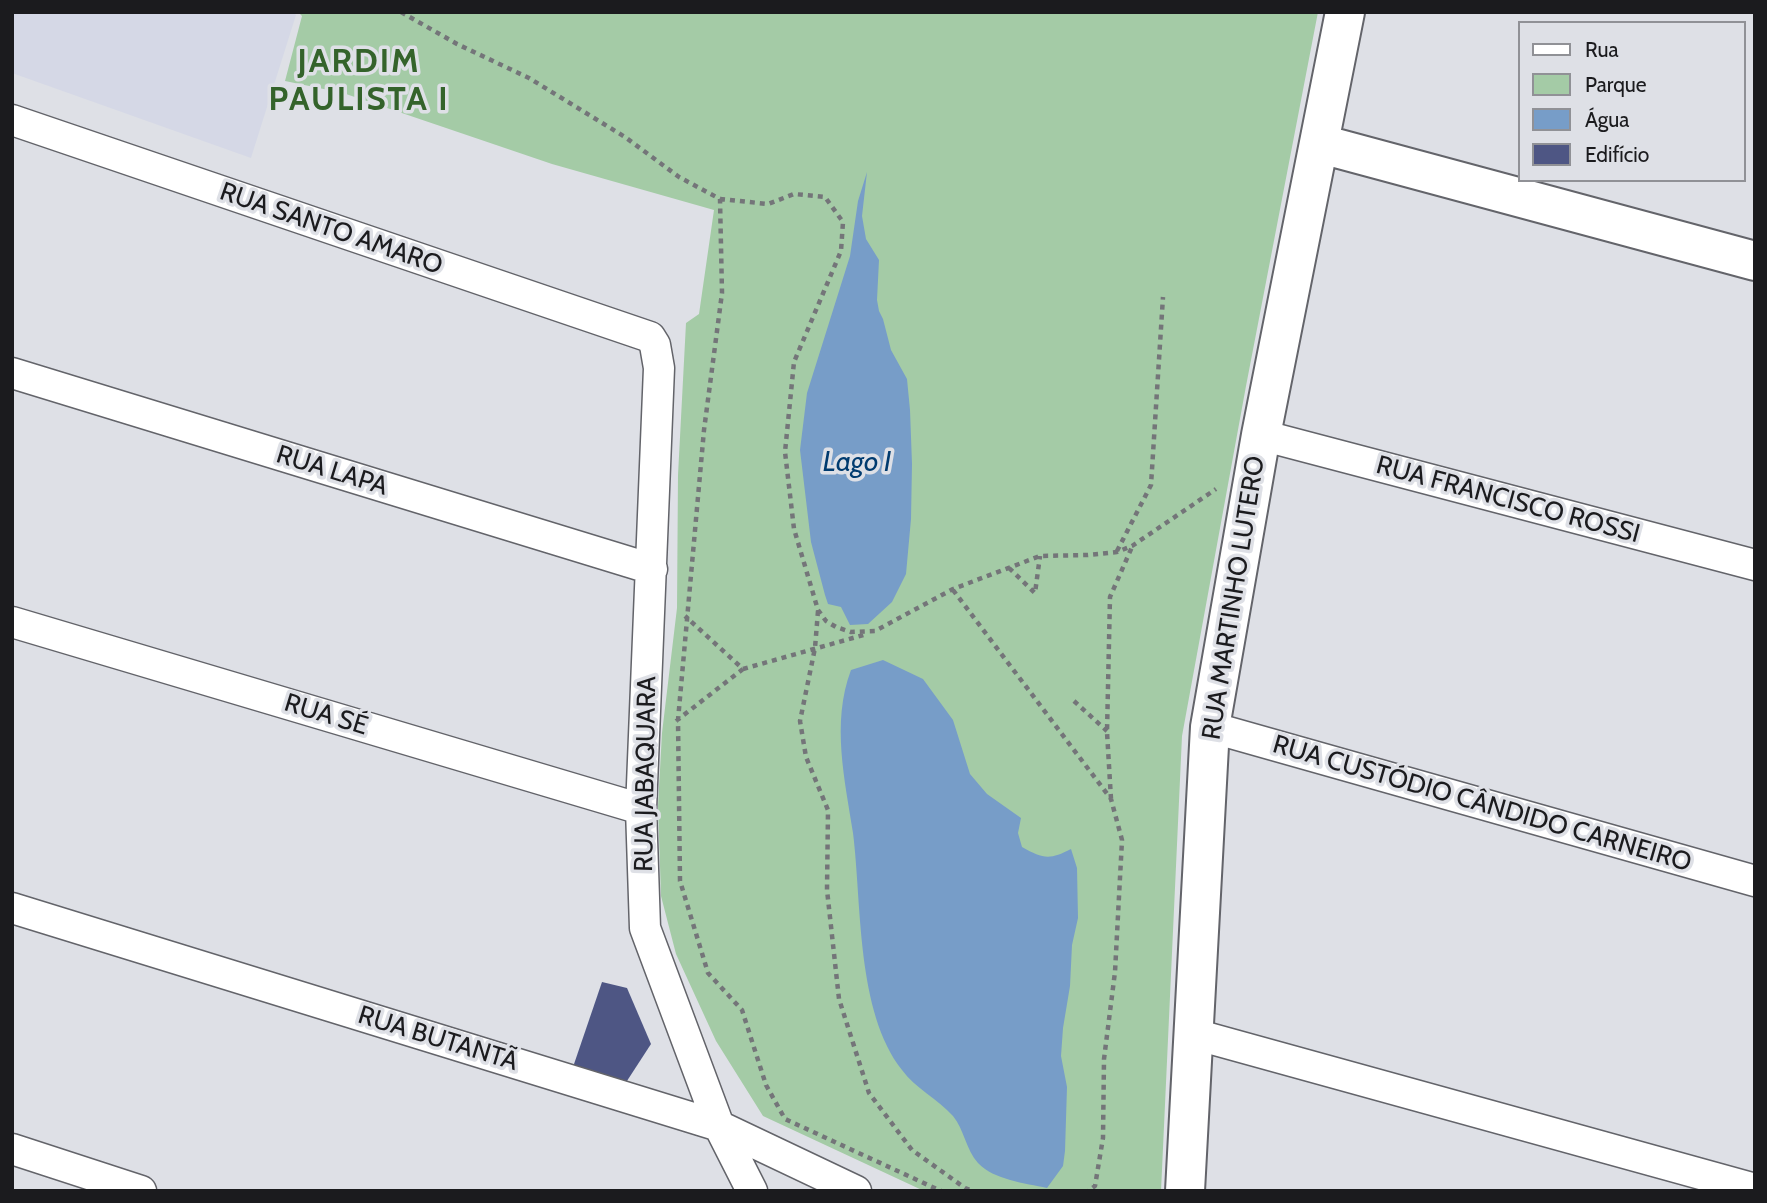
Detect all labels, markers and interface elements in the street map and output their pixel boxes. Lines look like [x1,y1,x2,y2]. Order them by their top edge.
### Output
legend [1518,21,1746,182]
text: Rua [1585,37,1619,62]
district label: JARDIM PAULISTA I [270,42,448,120]
text: Parque [1585,72,1647,97]
text: Água [1585,107,1629,132]
text: Edifício [1585,142,1649,167]
street label: RUA SANTO AMARO [216,176,446,282]
street label: RUA LAPA [273,439,391,503]
water label: Lago I [823,446,891,480]
street label: RUA FRANCISCO ROSSI [1373,450,1643,550]
street label: RUA MARTINHO LUTERO [1196,454,1272,742]
street label: RUA JABAQUARA [629,676,663,872]
street label: RUA SÉ [281,688,371,742]
street label: RUA CUSTÓDIO CÂNDIDO CARNEIRO [1269,729,1695,879]
street label: RUA BUTANTÃ [354,1000,522,1078]

